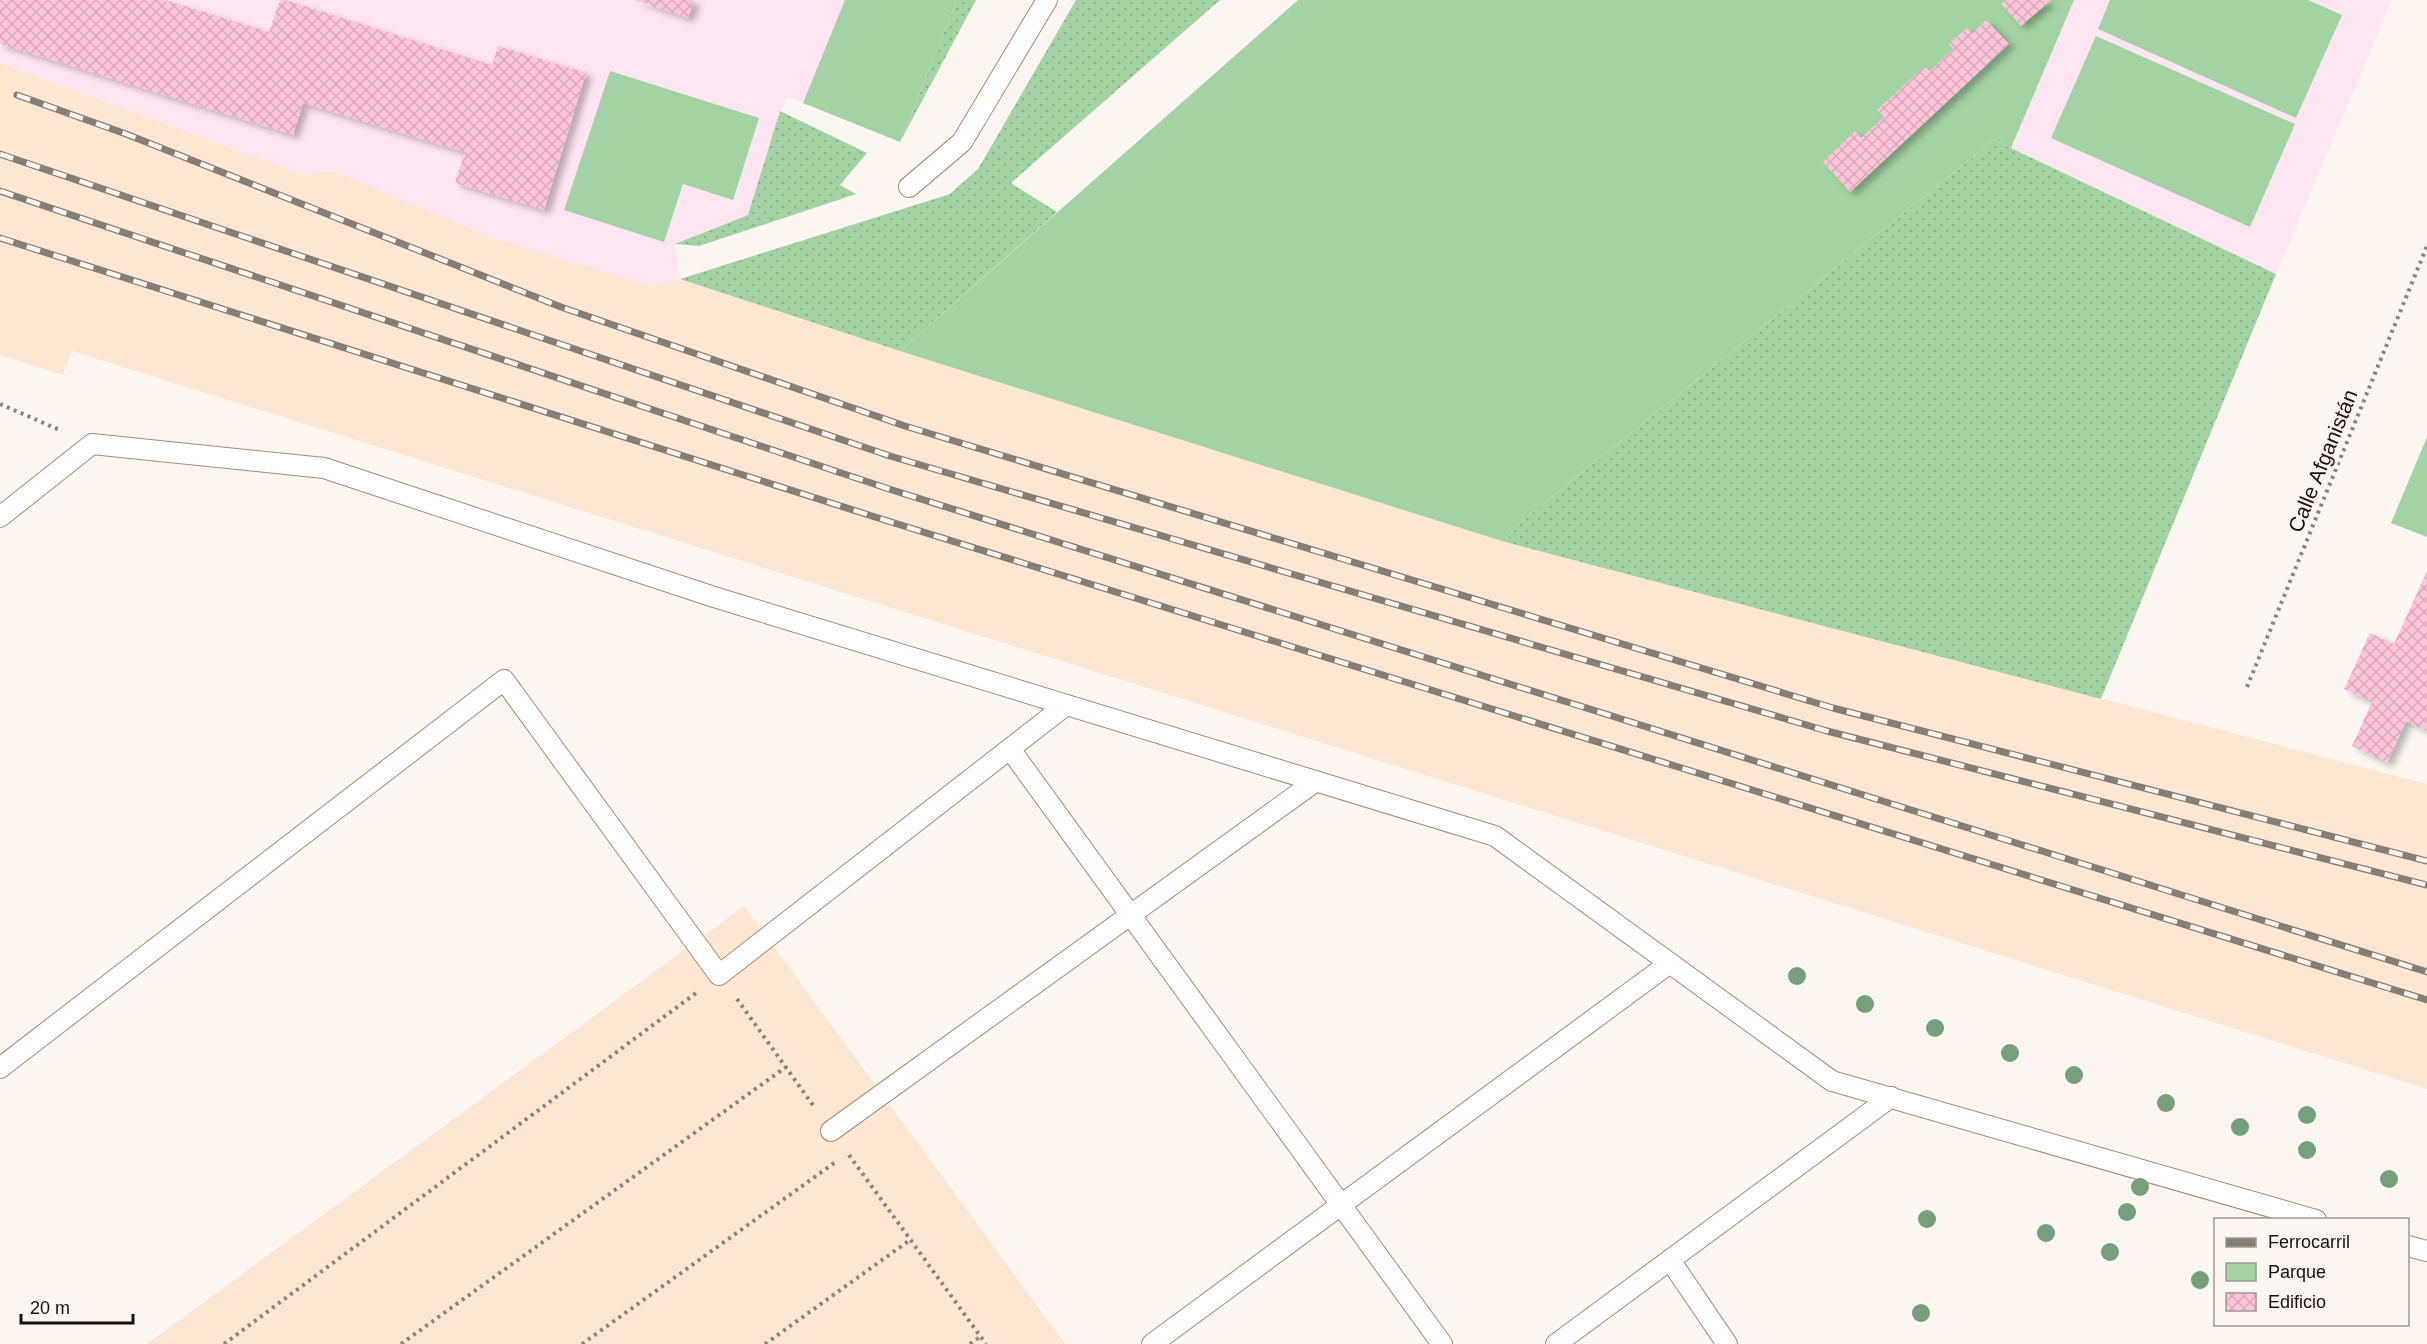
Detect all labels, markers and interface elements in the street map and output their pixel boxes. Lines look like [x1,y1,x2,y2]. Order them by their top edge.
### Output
street label: Calle Afganistán [2283,386,2362,535]
legend [2214,1218,2409,1326]
text: Ferrocarril [2268,1232,2350,1252]
text: Parque [2268,1262,2326,1282]
scale bar [21,1287,134,1325]
text: Edificio [2268,1292,2326,1312]
text: 20 m [30,1298,70,1318]

